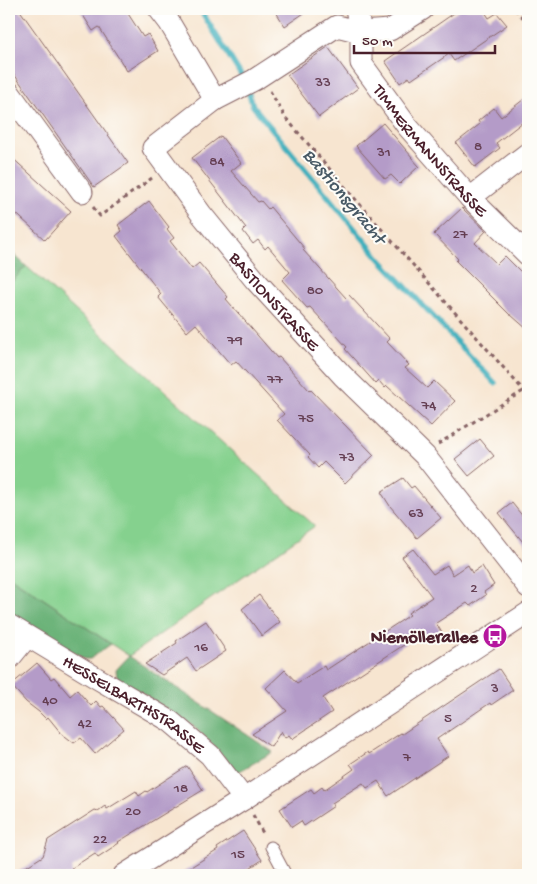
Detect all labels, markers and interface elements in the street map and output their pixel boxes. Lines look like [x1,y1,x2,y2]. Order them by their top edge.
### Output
scale bar [354,22,496,54]
text: 50 m [362,33,393,51]
house number: 33 [314,74,331,92]
street label: TIMMERMANNSTRASSE [366,80,491,223]
house number: 8 [474,138,482,156]
house number: 31 [376,144,391,162]
water label: Bastionsgracht [297,145,392,252]
house number: 84 [209,153,225,171]
house number: 27 [452,226,469,244]
street label: BASTIONSTRASSE [223,248,323,357]
house number: 80 [307,282,324,300]
house number: 79 [226,332,243,350]
house number: 77 [266,371,284,389]
house number: 74 [421,397,436,415]
house number: 75 [297,410,314,428]
house number: 73 [338,449,355,467]
house number: 63 [408,505,424,523]
house number: 2 [470,580,478,598]
bus stop icon: Niemöllerallee [482,623,508,649]
place label: Niemöllerallee [371,628,479,649]
house number: 16 [193,639,208,657]
street label: HESSELBARTHSTRASSE [58,652,209,760]
house number: 3 [490,680,499,698]
house number: 40 [42,692,58,710]
house number: 5 [444,710,452,728]
house number: 42 [78,715,92,733]
house number: 7 [402,749,412,767]
house number: 18 [173,780,188,798]
house number: 20 [125,803,141,821]
house number: 22 [93,831,107,849]
house number: 15 [230,846,245,864]

